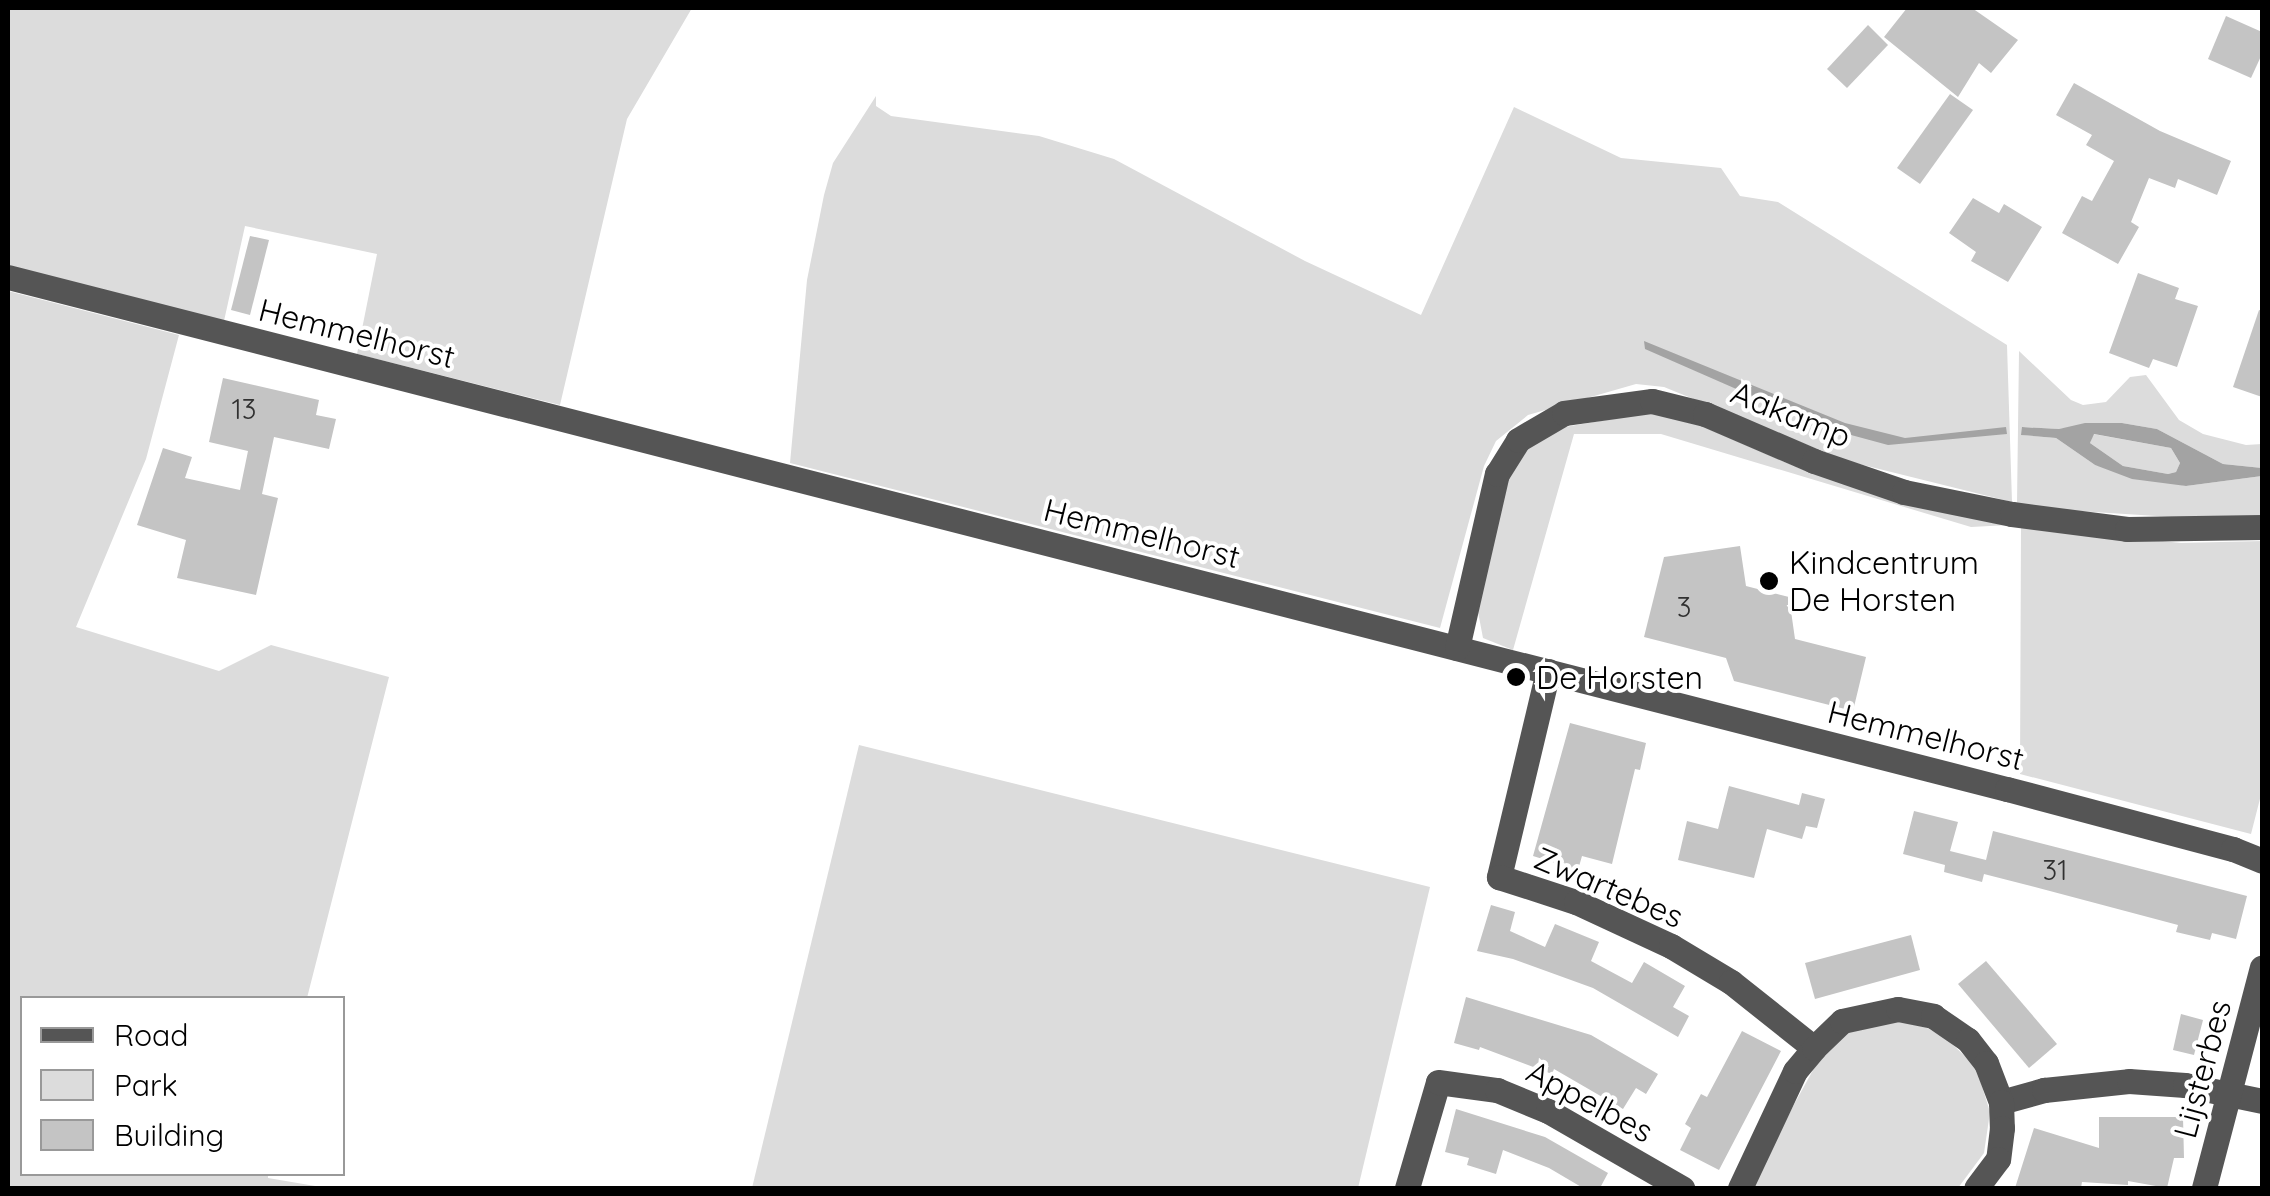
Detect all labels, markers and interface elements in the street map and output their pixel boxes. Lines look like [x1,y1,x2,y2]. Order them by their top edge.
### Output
street label: Hemmelhorst [255,290,459,376]
street label: Aakamp [1726,373,1856,455]
house number: 13 [231,392,257,426]
street label: Hemmelhorst [1040,490,1244,576]
place label: Kindcentrum De Horsten [1789,544,1979,619]
marker: Kindcentrum De Horsten [1758,570,1780,592]
house number: 3 [1677,590,1691,624]
place label: De Horsten [1536,658,1703,696]
marker: De Horsten [1505,666,1527,688]
street label: Hemmelhorst [1824,692,2028,778]
street label: Zwartebes [1529,839,1689,935]
house number: 31 [2042,853,2068,887]
legend [20,996,345,1176]
street label: Lijsterbes [2165,996,2239,1142]
text: Road [114,1016,188,1054]
street label: Appelbes [1520,1052,1660,1150]
text: Park [114,1066,178,1104]
text: Building [114,1116,224,1154]

